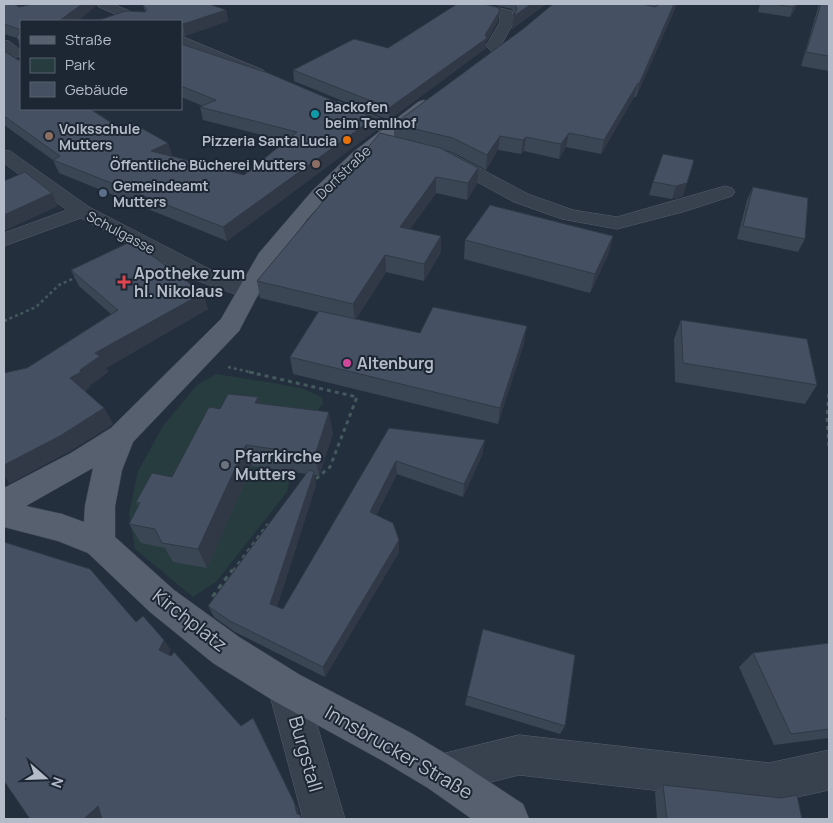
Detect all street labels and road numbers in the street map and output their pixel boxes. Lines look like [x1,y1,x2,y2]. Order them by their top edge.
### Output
street label: Dorfstraße [311,141,375,203]
street label: Schulgasse [83,206,159,258]
street label: Kirchplatz [147,583,233,657]
street label: Innsbrucker Straße [320,699,478,805]
street label: Burgstall [283,713,329,795]

